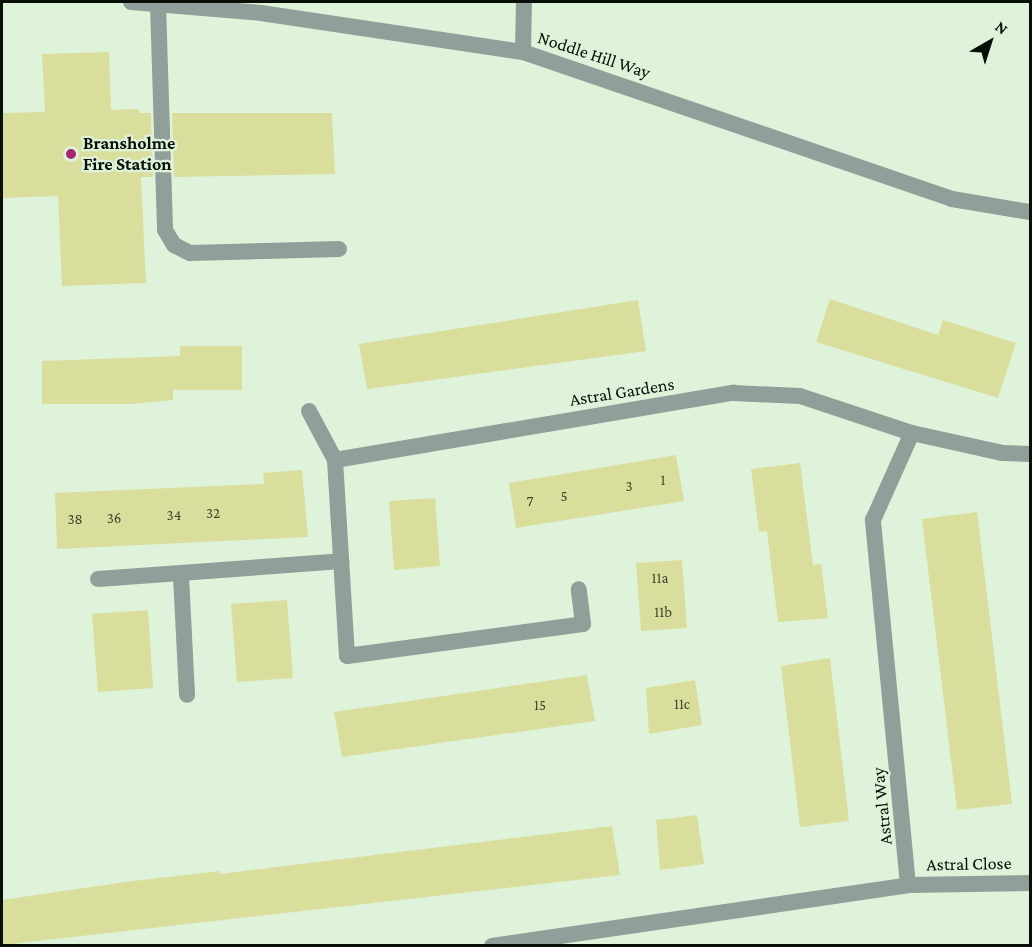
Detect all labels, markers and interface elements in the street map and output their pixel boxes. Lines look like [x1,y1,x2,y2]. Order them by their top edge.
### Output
north arrow [960,12,1020,72]
text: N [992,18,1011,38]
street label: Noddle Hill Way [535,27,653,83]
place label: Bransholme Fire Station [83,133,175,176]
marker: Bransholme Fire Station [64,147,78,161]
street label: Astral Gardens [568,373,676,411]
house number: 1 [661,472,665,490]
house number: 3 [625,478,633,496]
house number: 5 [560,488,568,506]
house number: 7 [527,493,533,511]
house number: 32 [206,505,220,523]
house number: 34 [167,507,181,525]
house number: 36 [107,510,121,528]
house number: 38 [67,511,83,529]
house number: 11a [652,570,668,588]
house number: 11b [654,604,672,622]
house number: 11c [674,696,690,714]
house number: 15 [534,697,546,715]
street label: Astral Way [867,766,897,846]
street label: Astral Close [926,852,1012,876]

